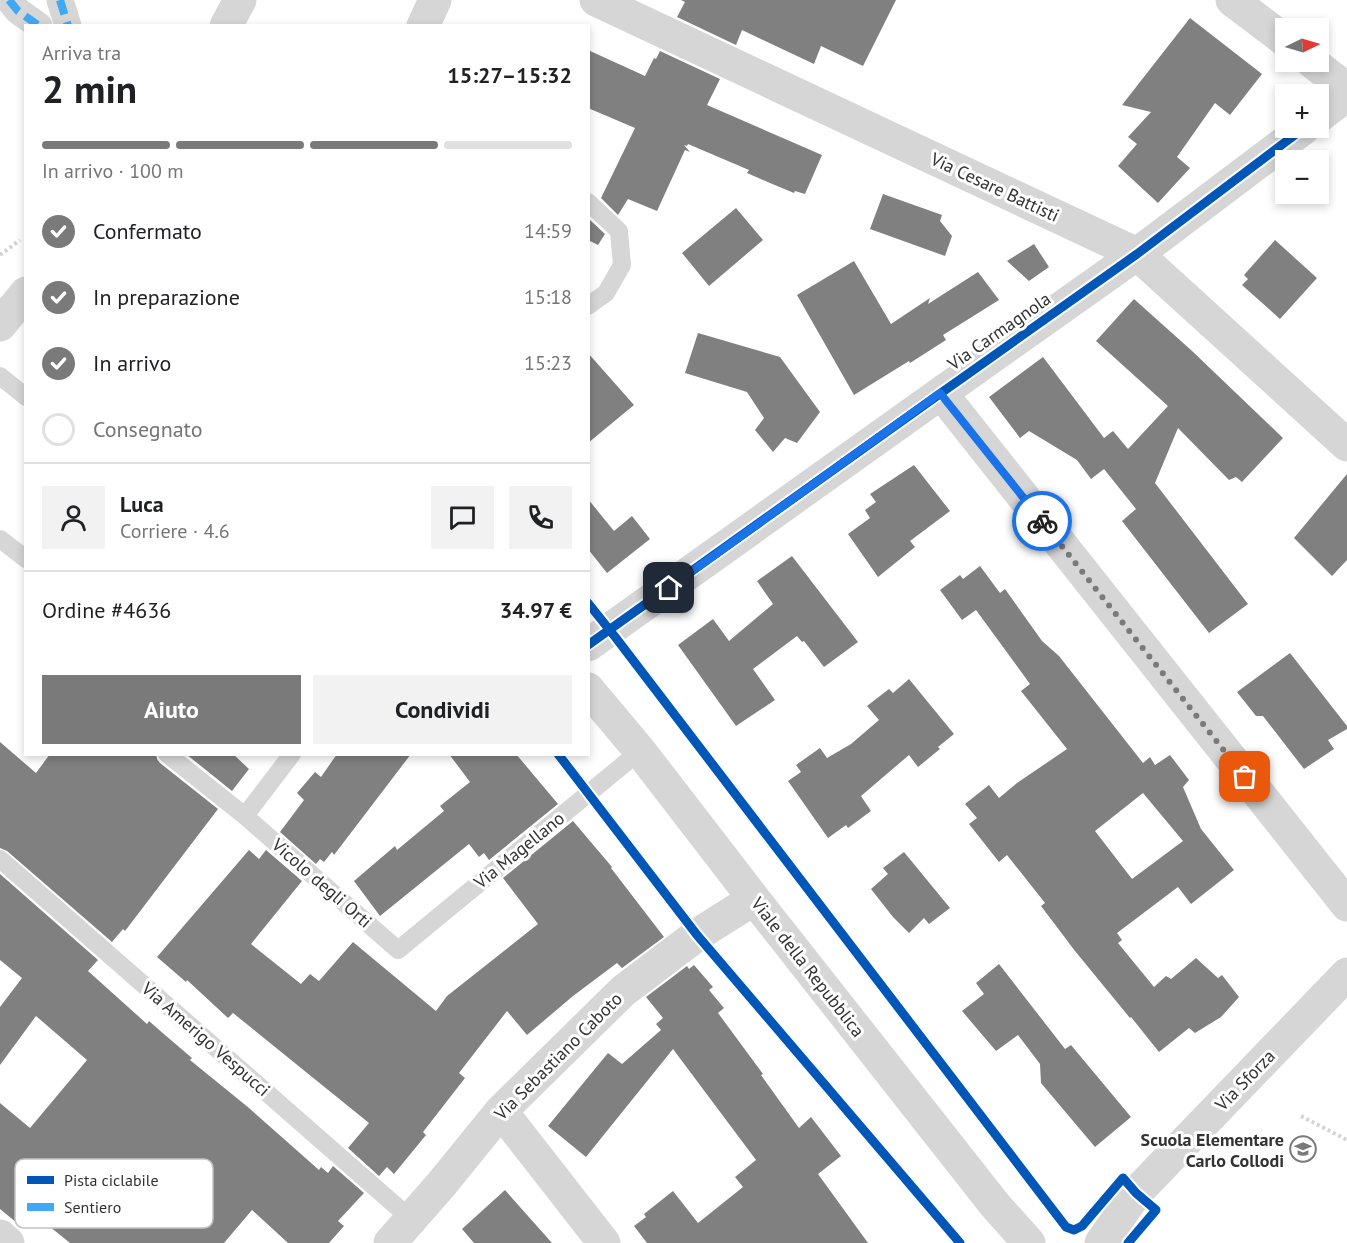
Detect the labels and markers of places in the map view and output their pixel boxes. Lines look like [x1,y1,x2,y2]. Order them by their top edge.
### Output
pin [643,562,694,613]
pin [1219,751,1270,802]
place label: Scuola Elementare Carlo Collodi [1141,1128,1284,1172]
school or university icon: Scuola Elementare Carlo Collodi [1288,1134,1318,1164]

